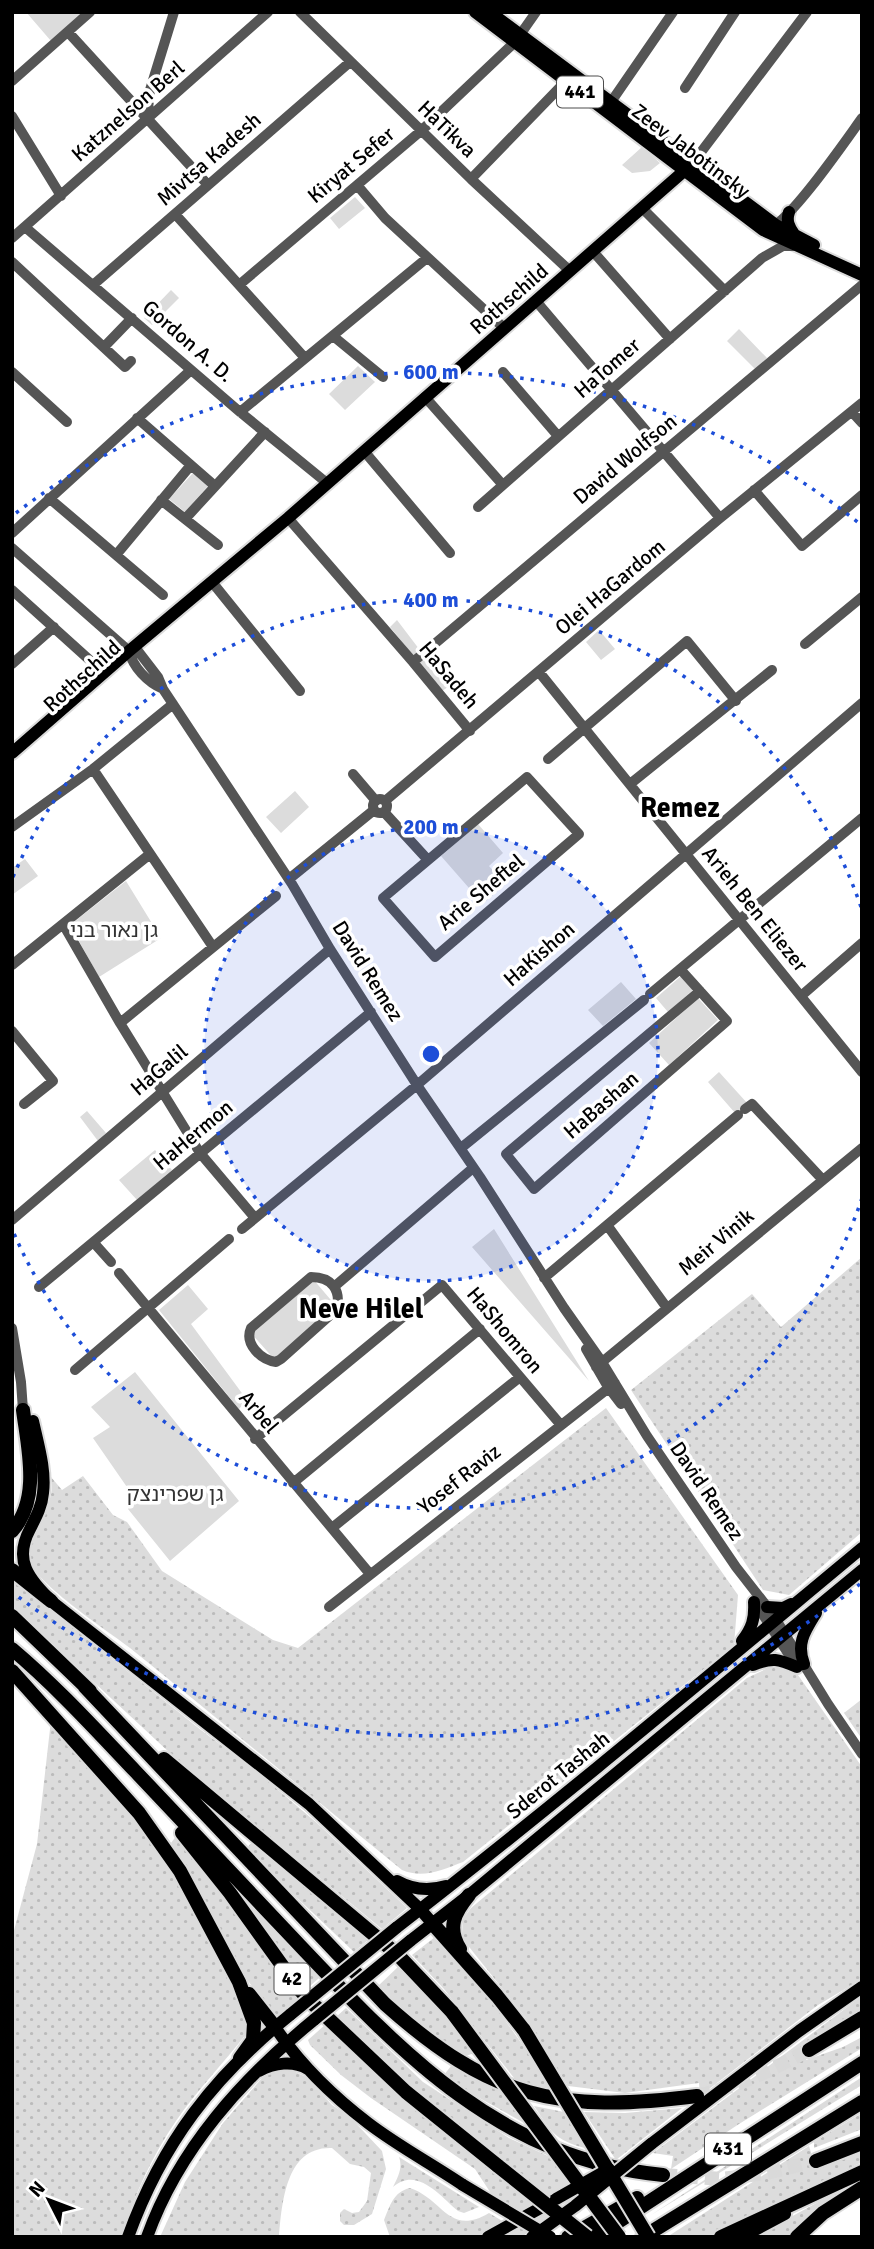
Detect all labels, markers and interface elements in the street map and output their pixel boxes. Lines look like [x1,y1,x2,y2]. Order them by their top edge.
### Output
street label: Katznelson Berl [66,55,190,167]
road number: 441 [557,76,603,108]
street label: HaTikva [412,95,482,163]
street label: Zeev Jabotinsky [627,98,756,204]
street label: Mivtsa Kadesh [152,107,266,211]
street label: Kiryat Sefer [302,121,400,209]
street label: Rothschild [465,258,553,340]
street label: Gordon A. D. [137,294,239,388]
street label: HaTomer [569,332,646,404]
text: 600 m [403,359,459,385]
street label: David Wolfson [568,408,682,510]
street label: Olei HaGardom [550,533,670,641]
text: 400 m [403,587,459,613]
street label: Rothschild [38,634,126,718]
street label: HaSadeh [413,636,485,714]
district label: Remez [640,791,720,825]
text: 200 m [403,814,459,840]
street label: Arieh Ben Eliezer [696,841,814,977]
street label: Arie Sheftel [432,848,530,936]
street label: David Remez [327,916,409,1026]
street label: HaKishon [498,916,580,992]
park label: גן נאור בני [70,917,158,943]
street label: HaGalil [125,1039,193,1101]
centre of rings [419,1042,443,1066]
street label: HaBashan [558,1065,644,1145]
street label: HaHermon [148,1094,238,1176]
street label: Meir Vinik [673,1203,760,1281]
street label: HaShomron [461,1281,549,1379]
district label: Neve Hilel [298,1292,424,1326]
street label: Arbel [234,1385,284,1439]
street label: David Remez [664,1437,750,1545]
street label: Yosef Raviz [412,1438,506,1520]
park label: גן שפרינצק [126,1481,224,1507]
street label: Sderot Tashah [501,1725,615,1825]
road number: 42 [274,1964,310,1994]
road number: 431 [705,2134,751,2164]
north arrow [14,2165,84,2235]
text: N [24,2176,50,2202]

